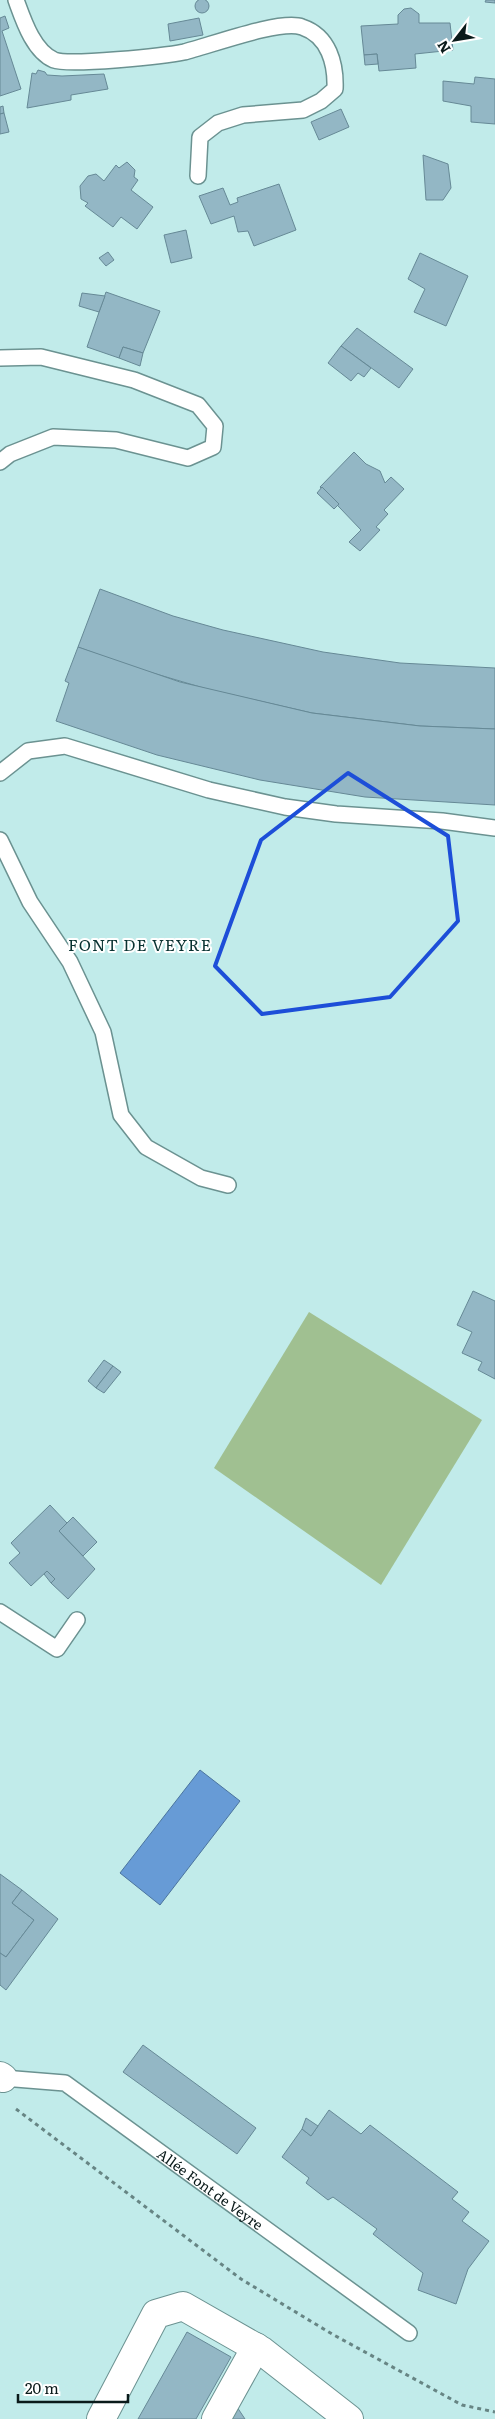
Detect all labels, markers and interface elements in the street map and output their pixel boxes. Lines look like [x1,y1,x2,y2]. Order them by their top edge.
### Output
north arrow [430,15,480,65]
text: N [431,37,455,57]
district label: FONT DE VEYRE [68,932,212,956]
street label: Allée Font de Veyre [153,2143,268,2234]
scale bar [18,2372,128,2404]
text: 20 m [25,2376,59,2399]

